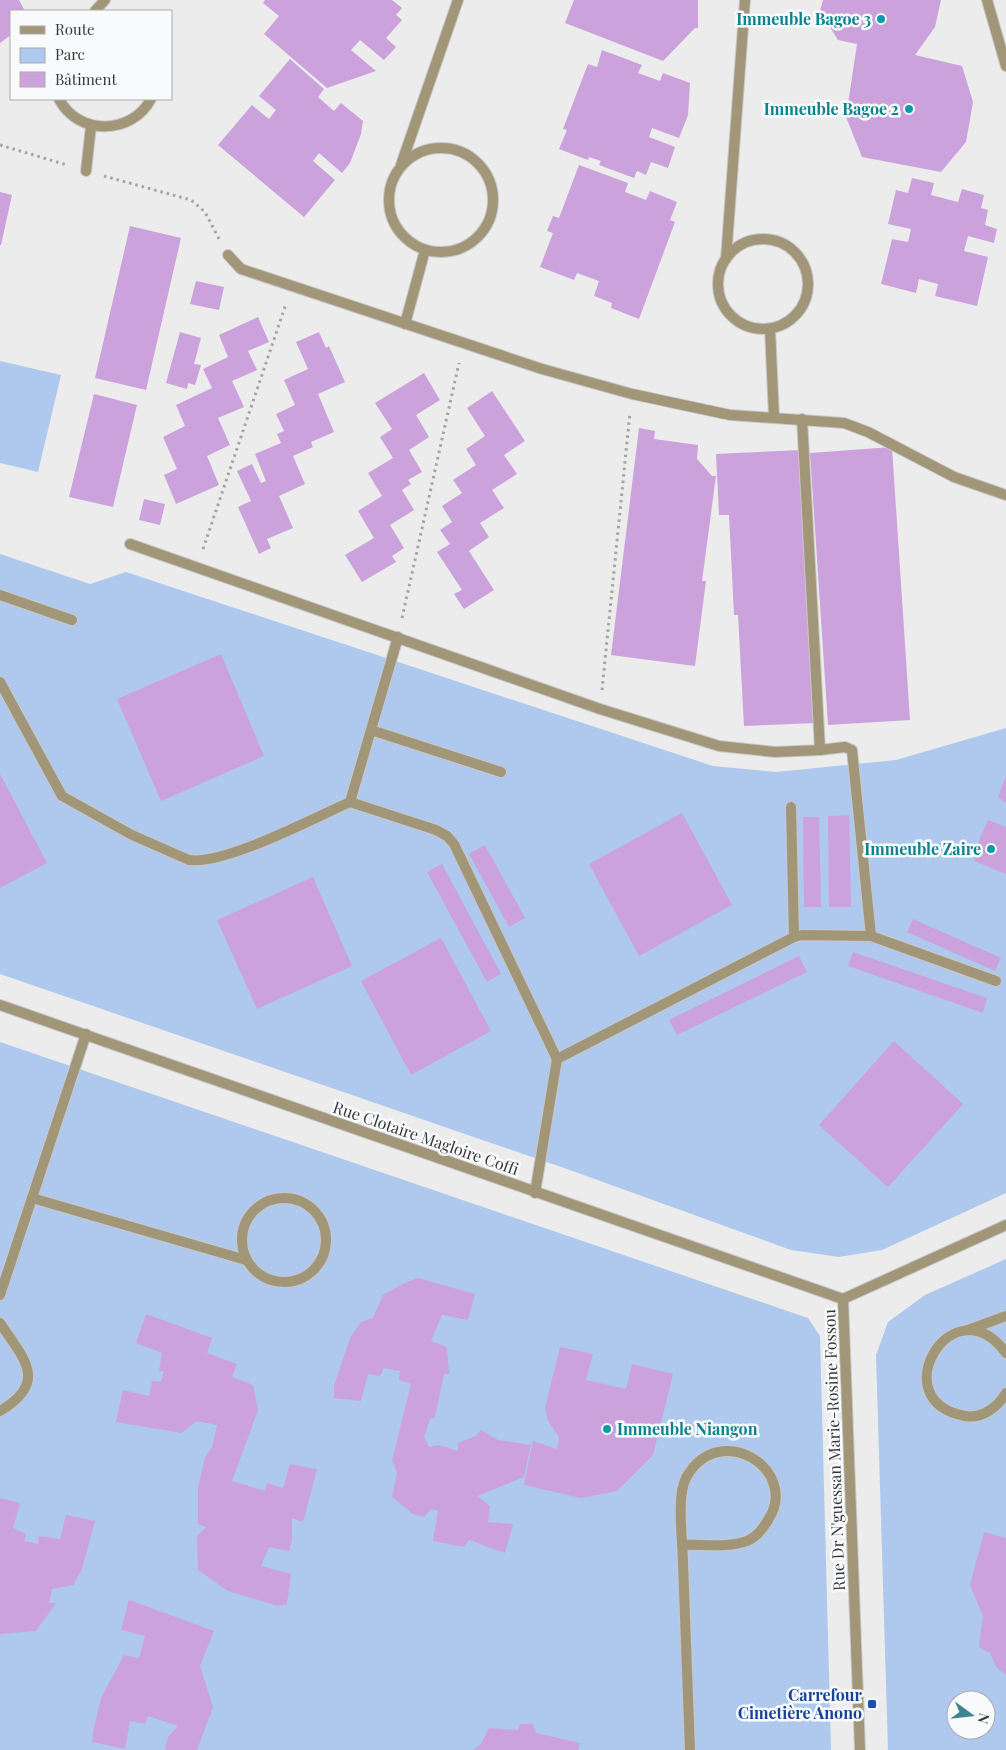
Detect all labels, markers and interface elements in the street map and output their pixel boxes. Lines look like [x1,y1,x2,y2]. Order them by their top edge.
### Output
place label: Immeuble Bagoe 3 [736,8,871,29]
legend [10,10,172,100]
marker: Immeuble Bagoe 3 [875,13,887,25]
text: Route [55,19,95,39]
text: Parc [55,44,85,64]
text: Bâtiment [55,69,117,89]
place label: Immeuble Bagoe 2 [764,98,899,119]
marker: Immeuble Bagoe 2 [903,103,915,115]
place label: Immeuble Zaire [864,838,981,859]
marker: Immeuble Zaire [985,843,997,855]
street label: Rue Clotaire Magloire Coffi [331,1096,522,1179]
street label: Rue Dr N'guessan Marie-Rosine Fossou [818,1309,849,1591]
place label: Immeuble Niangon [617,1418,758,1439]
marker: Immeuble Niangon [601,1423,613,1435]
place label: Carrefour Cimetière Anono [738,1684,863,1723]
north arrow [946,1690,996,1740]
marker: Carrefour Cimetière Anono [866,1698,878,1710]
text: N [974,1711,995,1726]

